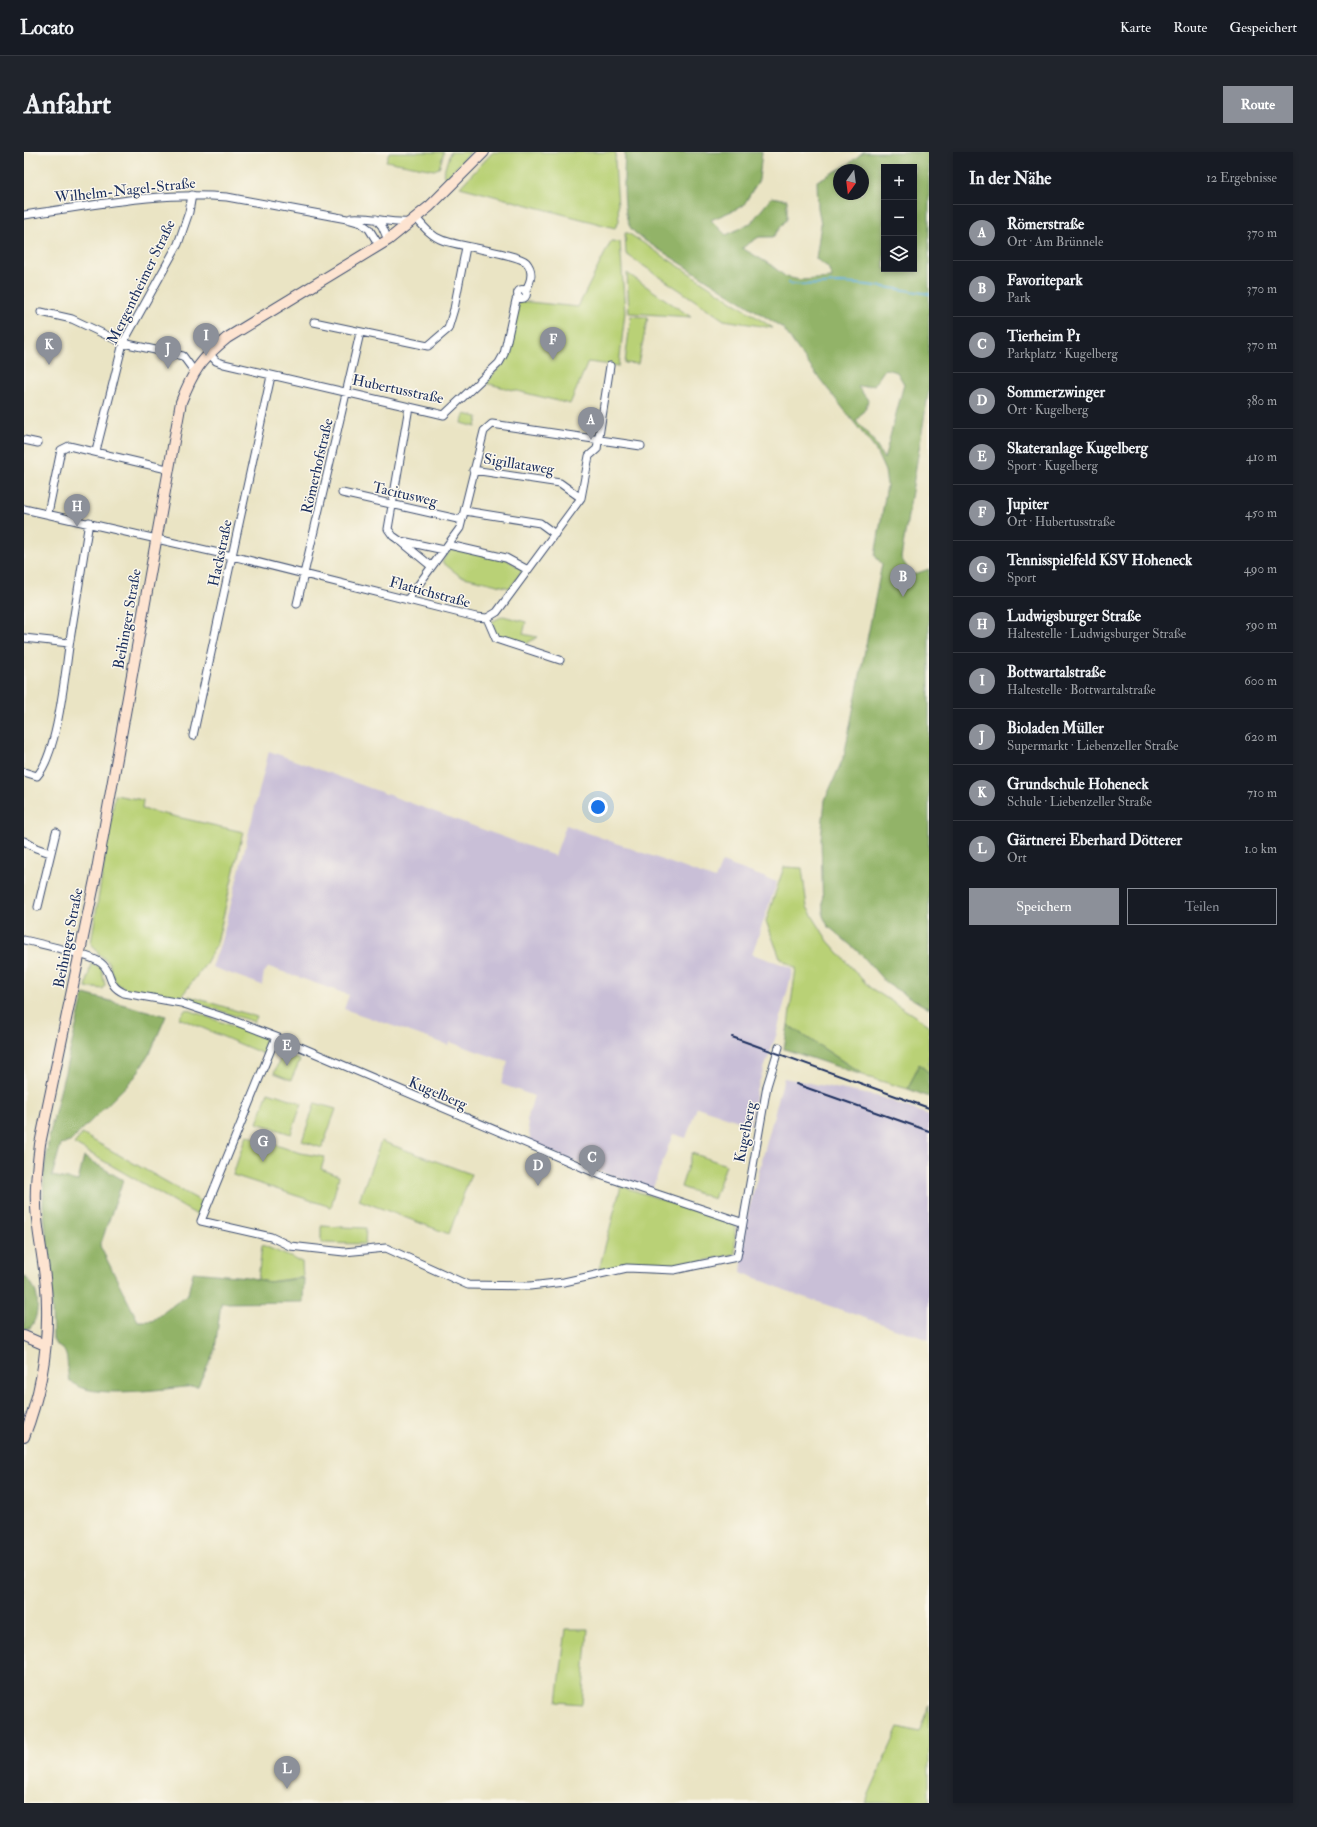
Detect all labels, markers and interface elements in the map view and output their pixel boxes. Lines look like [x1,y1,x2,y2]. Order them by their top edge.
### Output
text: Locato [20,16,74,40]
text: Karte [1120,19,1151,36]
text: Route [1173,19,1207,36]
text: Gespeichert [1229,19,1297,36]
button: Route [1223,86,1293,123]
text: Anfahrt [24,87,111,122]
north arrow [833,164,869,200]
map controls [881,164,917,272]
button: + [881,164,917,200]
text: In der Nähe [969,168,1051,189]
text: 12 Ergebnisse [1206,170,1277,186]
street label: Wilhelm-Nagel-Straße [53,174,196,207]
button: − [881,200,917,236]
text: Römerstraße [1007,215,1084,234]
street label: Mergentheimer Straße [103,217,180,348]
text: A [978,225,986,241]
text: 370 m [1247,225,1277,241]
text: Ort · Am Brünnele [1007,234,1103,250]
button: layers [881,236,917,272]
text: Favoritepark [1007,271,1083,290]
text: B [978,281,986,297]
text: 370 m [1247,281,1277,297]
text: Park [1007,290,1031,306]
pin: I [193,323,219,356]
pin: F [540,327,566,360]
text: Tierheim P1 [1007,327,1081,346]
pin: K [36,332,62,365]
pin: J [155,336,181,369]
text: C [977,337,987,353]
text: 370 m [1247,337,1277,353]
text: Parkplatz · Kugelberg [1007,346,1118,362]
street label: Hubertusstraße [350,371,445,408]
text: Sommerzwinger [1007,383,1105,402]
text: D [977,393,987,409]
text: 380 m [1246,393,1277,409]
text: Ort · Kugelberg [1007,402,1088,418]
pin: A [578,407,604,440]
street label: Römerhofstraße [297,417,338,516]
text: Skateranlage Kugelberg [1007,439,1148,458]
text: E [977,449,987,465]
text: 410 m [1246,449,1277,465]
street label: Sigillataweg [482,450,556,480]
text: Sport · Kugelberg [1007,458,1098,474]
street label: Tacitusweg [371,478,440,511]
pin: H [64,494,90,527]
text: Jupiter [1007,495,1049,514]
text: F [978,505,986,521]
text: 450 m [1245,505,1277,521]
text: Ort · Hubertusstraße [1007,514,1115,530]
street label: Hackstraße [204,518,237,588]
text: Tennisspielfeld KSV Hoheneck [1007,551,1192,570]
text: G [977,561,987,577]
text: 490 m [1244,561,1277,577]
pin: B [890,564,916,597]
street label: Beihinger Straße [109,568,146,671]
text: Sport [1007,570,1036,586]
street label: Flattichstraße [387,573,472,612]
text: Ludwigsburger Straße [1007,607,1141,626]
text: H [977,617,987,633]
text: 590 m [1245,617,1277,633]
text: Haltestelle · Ludwigsburger Straße [1007,626,1186,642]
text: Bottwartalstraße [1007,663,1106,682]
text: I [979,673,985,689]
text: 600 m [1244,673,1277,689]
text: Haltestelle · Bottwartalstraße [1007,682,1156,698]
text: Bioladen Müller [1007,719,1104,738]
text: J [979,729,985,745]
text: 620 m [1244,729,1277,745]
text: Supermarkt · Liebenzeller Straße [1007,738,1179,754]
text: Grundschule Hoheneck [1007,775,1149,794]
text: K [977,785,987,801]
text: 710 m [1247,785,1277,801]
text: Schule · Liebenzeller Straße [1007,794,1152,810]
your location [588,797,608,817]
text: Gärtnerei Eberhard Dötterer [1007,831,1182,850]
text: L [977,841,987,857]
text: 1.0 km [1244,841,1277,857]
text: Ort [1007,850,1027,866]
street label: Beihinger Straße [49,887,87,990]
button: Speichern [969,888,1119,925]
button: Teilen [1127,888,1277,925]
pin: E [274,1033,300,1066]
street label: Kugelberg [406,1073,471,1115]
street label: Kugelberg [730,1099,761,1164]
pin: G [250,1129,276,1162]
pin: C [579,1145,605,1178]
pin: D [525,1153,551,1186]
pin: L [274,1756,300,1789]

